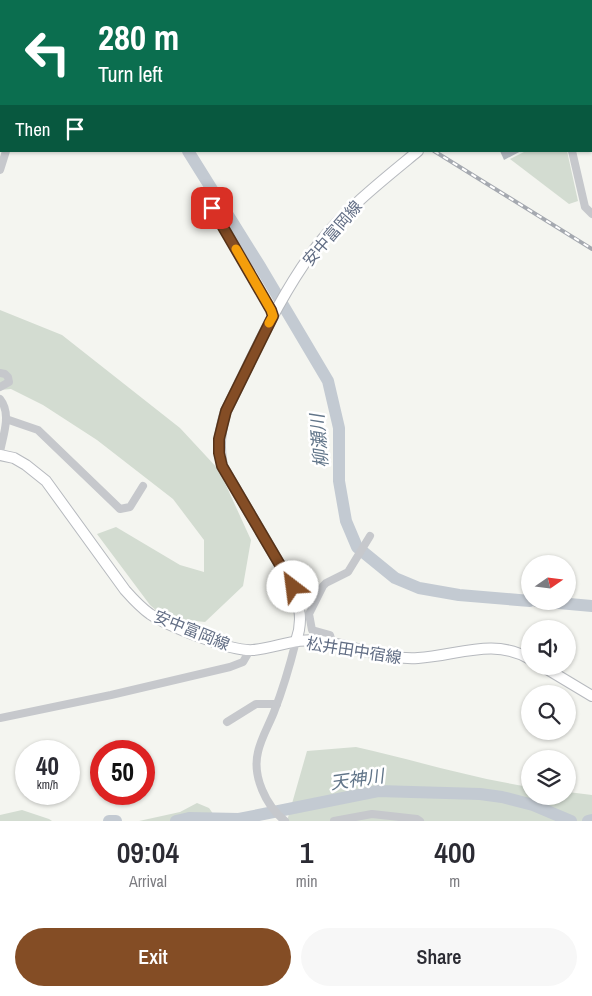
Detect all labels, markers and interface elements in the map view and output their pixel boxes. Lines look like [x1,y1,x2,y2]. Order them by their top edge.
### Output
text: 280 m [98,14,179,61]
icon: left [15,20,80,85]
text: Turn left [98,59,163,89]
icon: arrive [61,115,89,143]
text: Then [15,116,51,142]
pin [191,187,233,229]
icon: arrive [198,194,226,222]
street label: 安中富岡線 [297,196,367,270]
water label: 柳瀬川 [304,411,334,469]
north arrow [521,555,576,610]
map controls [521,555,576,805]
position arrow [266,560,318,612]
street label: 安中富岡線 [151,605,233,655]
button: sound [521,620,576,675]
street label: 松井田中宿線 [305,632,403,668]
button: search [521,685,576,740]
speed limit sign: 50 [90,740,155,805]
text: 40 [36,749,59,783]
button: layers [521,750,576,805]
water label: 天神川 [329,763,387,795]
text: km/h [37,777,58,793]
text: 09:04 [117,832,179,872]
text: 1 [300,832,314,872]
text: 400 [434,832,475,872]
text: Arrival [129,870,167,892]
text: min [296,870,318,892]
text: m [449,870,460,892]
button: Exit [15,928,291,986]
button: Share [301,928,577,986]

